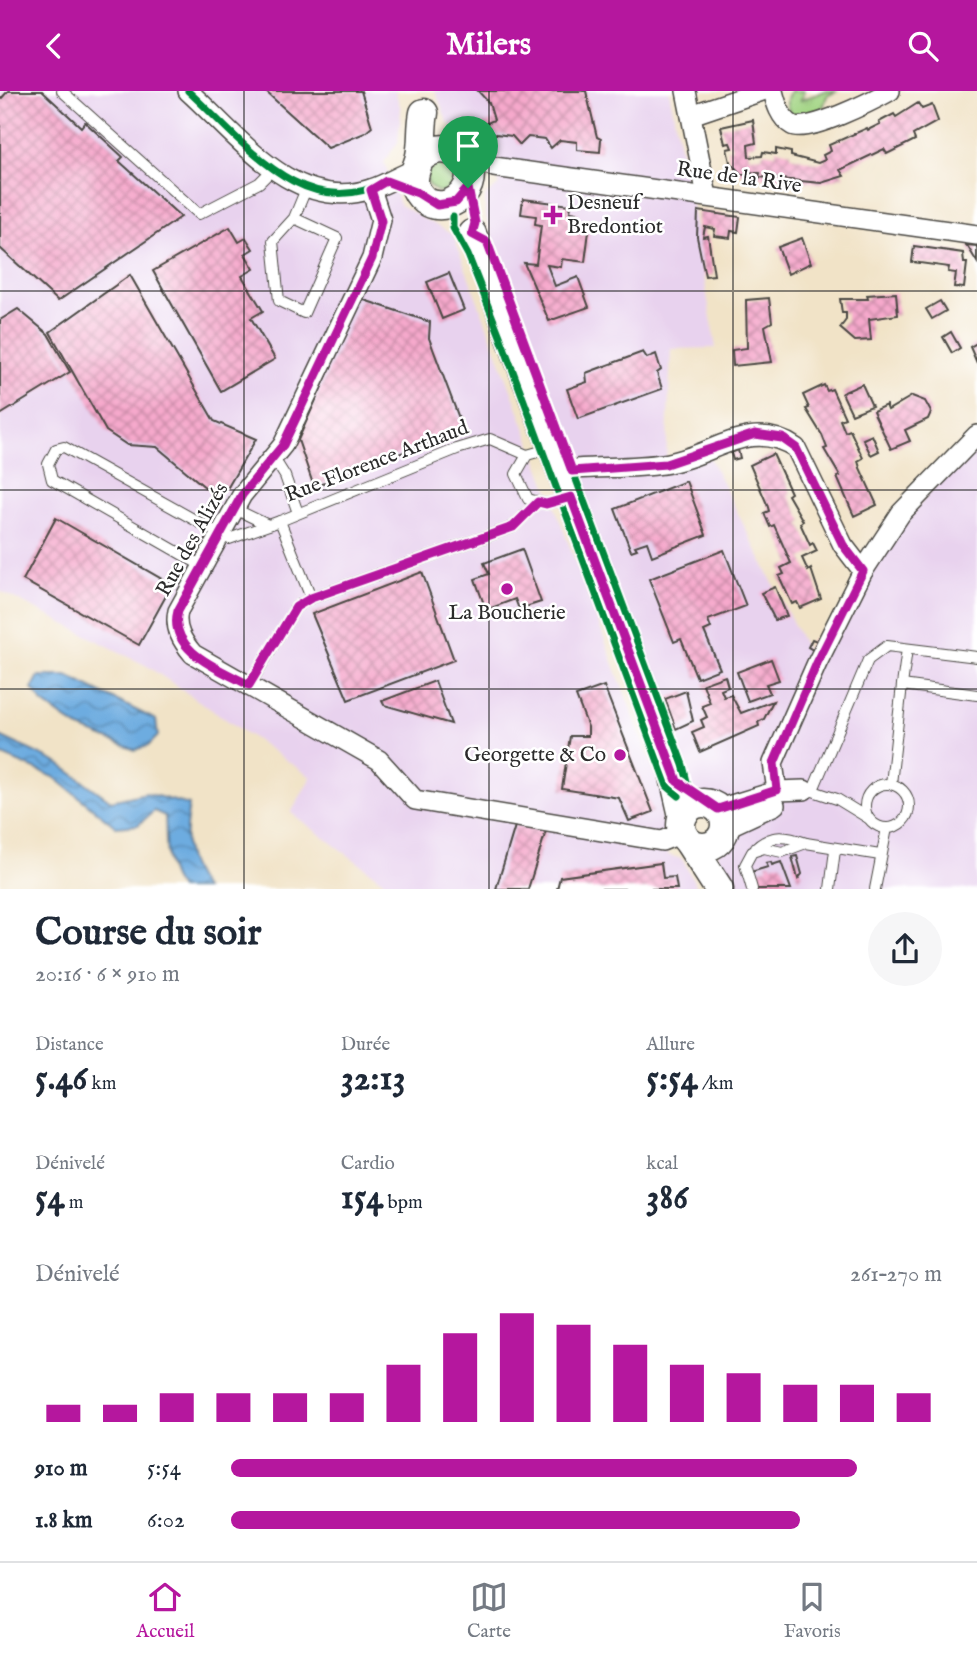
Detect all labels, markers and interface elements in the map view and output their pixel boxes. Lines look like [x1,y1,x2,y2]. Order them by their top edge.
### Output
text: Milers [446,25,531,66]
icon: back [35,27,73,65]
icon: search [904,27,942,65]
pin [438,116,498,188]
icon: arrive [449,127,487,165]
street label: Rue de la Rive [675,156,804,200]
place label: Desneuf Bredontiot [567,190,663,241]
marker: Desneuf Bredontiot [545,207,561,223]
street label: Rue Florence Arthaud [281,414,473,509]
street label: Rue des Alizés [151,478,235,602]
marker: La Boucherie [499,581,515,597]
place label: La Boucherie [448,600,566,627]
place label: Georgette & Co [464,742,606,769]
marker: Georgette & Co [612,747,628,763]
text: Course du soir [35,910,261,958]
button: share [868,912,942,986]
text: 20:16 · 6 × 910 m [35,960,180,989]
text: Distance [35,1033,104,1057]
text: Durée [341,1033,390,1057]
text: Allure [646,1033,695,1057]
text: 5.46 [35,1057,87,1102]
text: 32:13 [341,1057,406,1102]
text: 5:54 [646,1057,698,1102]
text: km [87,1072,116,1096]
text: /km [698,1072,733,1096]
text: Dénivelé [35,1152,105,1176]
text: Cardio [341,1152,395,1176]
text: kcal [646,1152,678,1176]
text: 54 [35,1176,65,1221]
text: 154 [341,1176,383,1221]
text: 386 [646,1176,688,1221]
text: m [65,1191,84,1215]
text: bpm [383,1191,423,1215]
text: Dénivelé [35,1260,120,1289]
text: 261–270 m [850,1260,942,1289]
text: 910 m [35,1454,88,1483]
text: 5:54 [147,1454,181,1483]
text: 1.8 km [35,1506,93,1535]
text: 6:02 [147,1506,185,1535]
tab: Accueil [136,1578,194,1644]
tab: Carte [467,1578,511,1644]
tab: Favoris [784,1578,841,1644]

